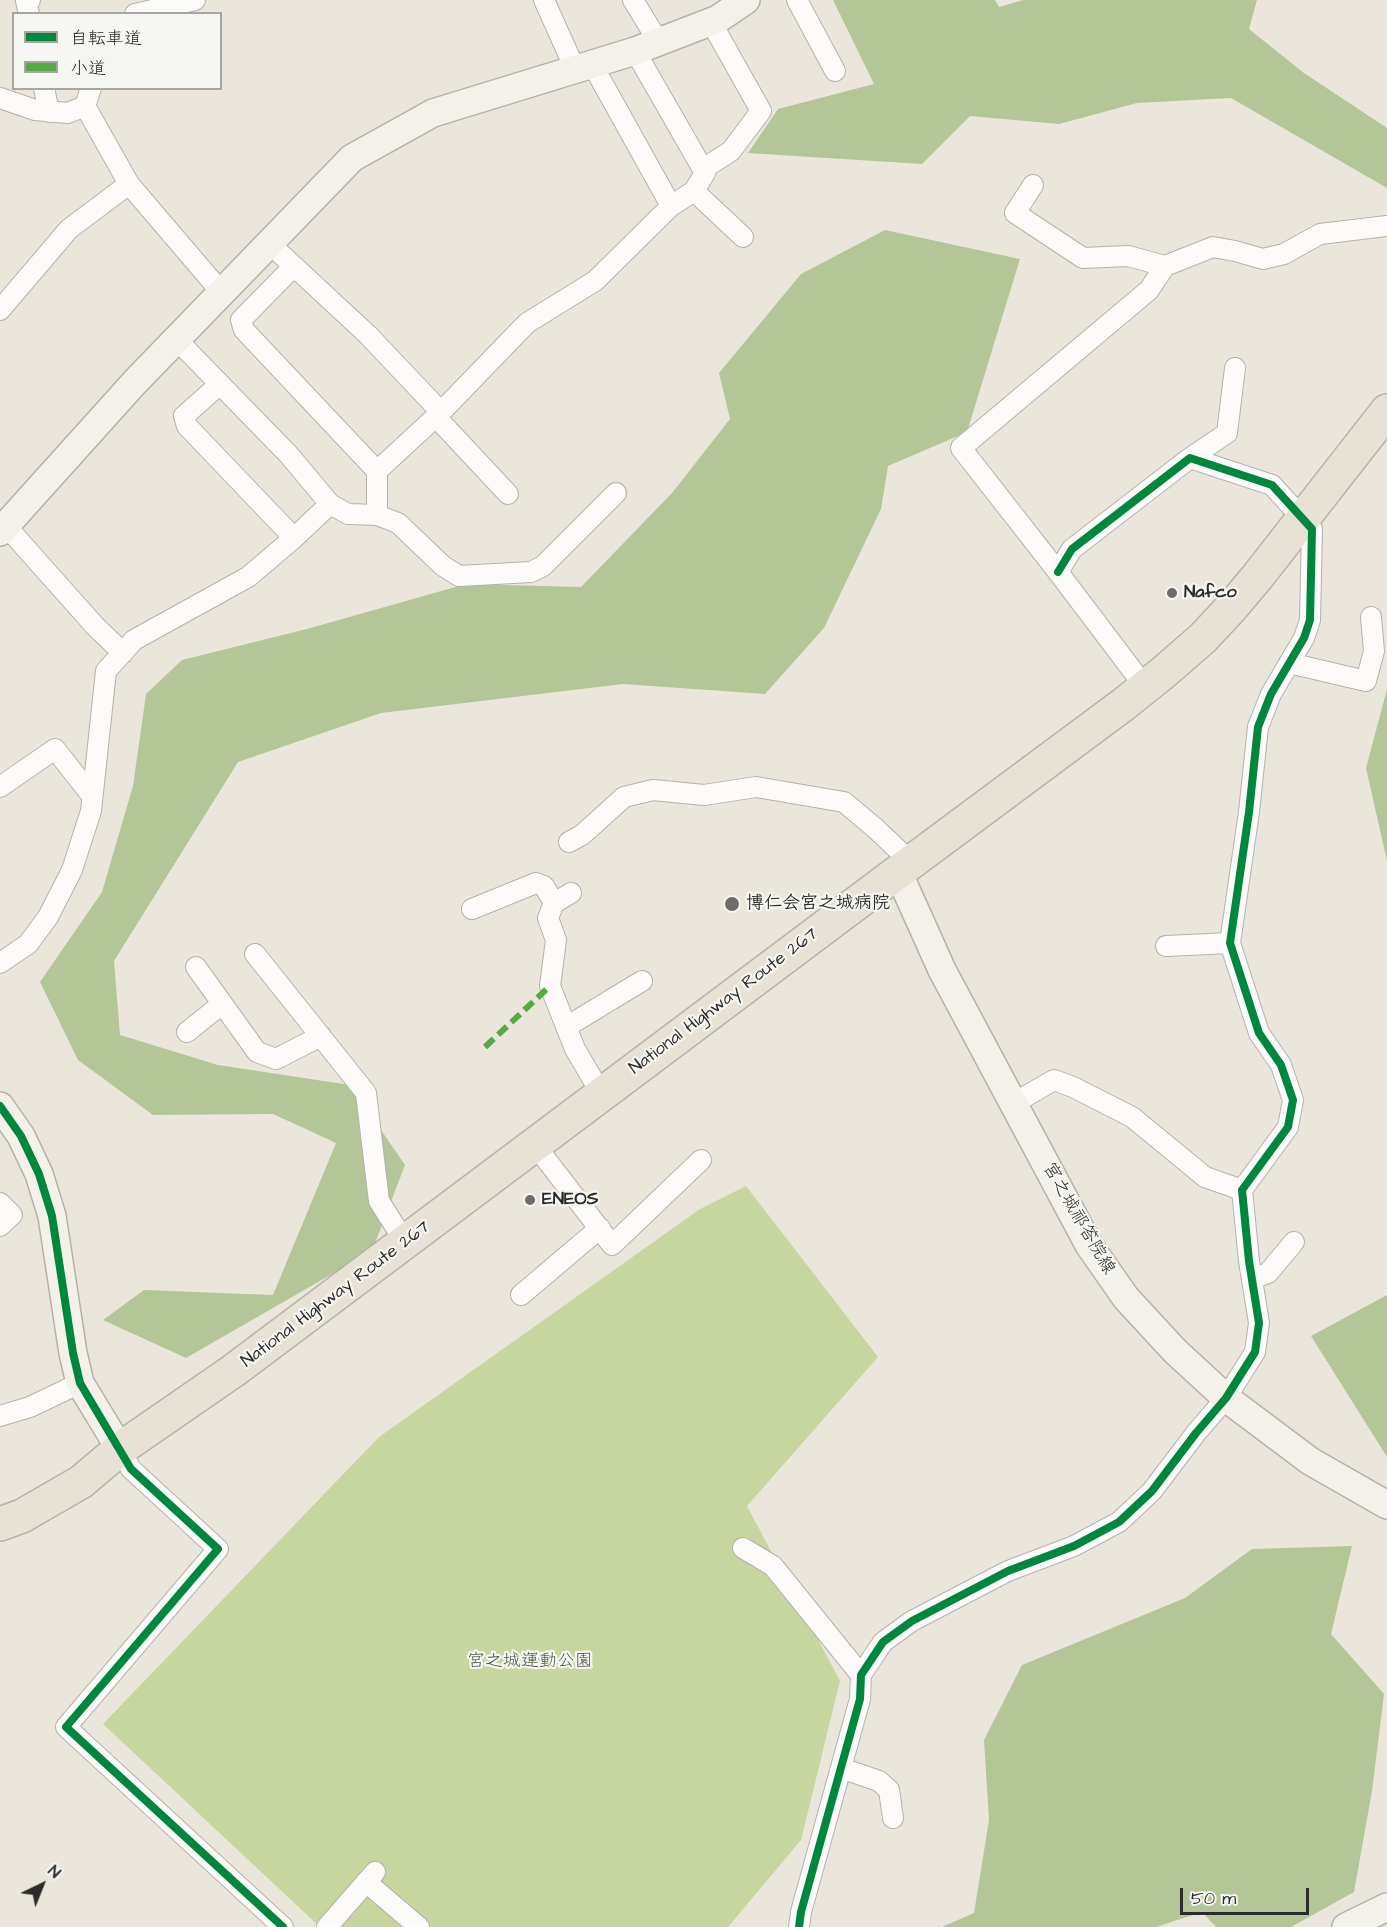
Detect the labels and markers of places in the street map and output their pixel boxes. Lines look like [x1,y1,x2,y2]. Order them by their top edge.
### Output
place label: Nafco [1184,582,1237,604]
marker: Nafco [1165,586,1179,600]
place label: 博仁会宮之城病院 [746,893,890,915]
marker: 博仁会宮之城病院 [723,895,741,913]
place label: ENEOS [542,1189,598,1211]
marker: ENEOS [523,1193,537,1207]

